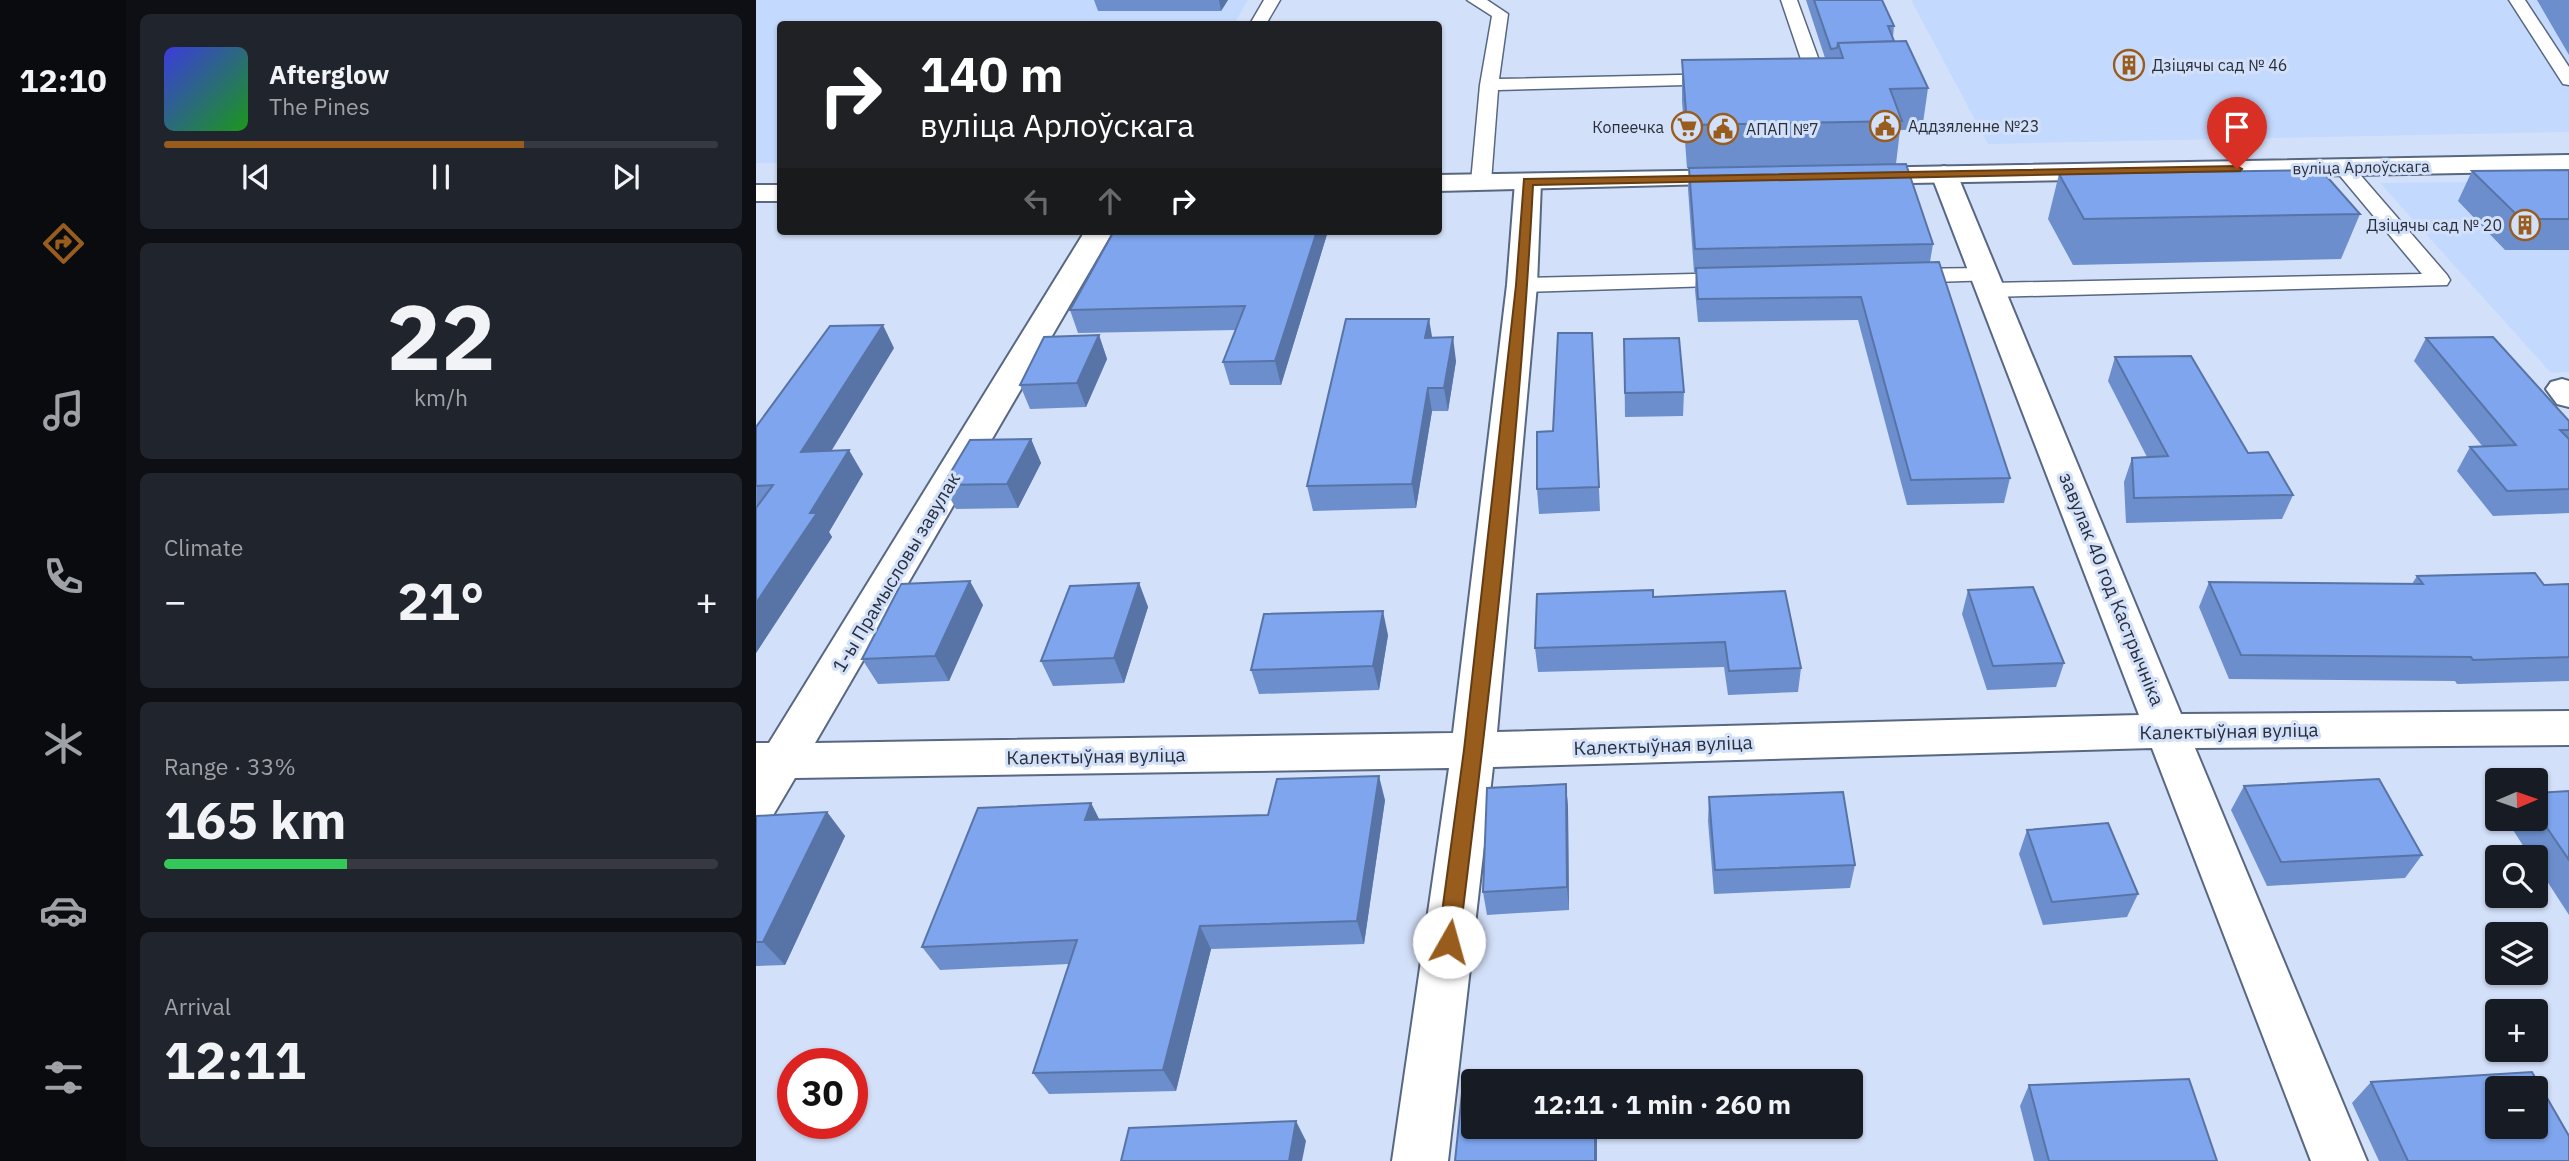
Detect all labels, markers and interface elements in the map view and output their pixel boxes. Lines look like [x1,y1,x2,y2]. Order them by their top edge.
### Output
text: 140 m [920,42,1064,105]
building icon: Дзіцячы сад № 46 [2112,48,2146,82]
icon: right [805,49,896,140]
place label: Дзіцячы сад № 46 [2152,55,2287,75]
text: Afterglow [269,57,389,91]
text: 12:10 [19,59,107,101]
text: The Pines [269,91,370,121]
pin [2207,97,2267,169]
text: вуліца Арлоўскага [920,104,1194,146]
icon: arrive [2218,108,2256,146]
public building icon: Аддзяленне №23 [1868,109,1902,143]
supermarket icon: Копеечка [1670,110,1704,144]
public building icon: АПАП №7 [1706,112,1740,146]
place label: Аддзяленне №23 [1908,116,2039,136]
place label: Копеечка [1592,117,1664,137]
place label: АПАП №7 [1746,119,1819,139]
street label: вуліца Арлоўскага [2292,156,2430,178]
icon: previous [237,158,275,196]
icon: pause [422,158,460,196]
icon: next [607,158,645,196]
icon: left [1018,182,1056,220]
icon: ahead [1091,182,1129,220]
icon: right [1164,182,1202,220]
building icon: Дзіцячы сад № 20 [2508,208,2542,242]
place label: Дзіцячы сад № 20 [2367,215,2502,235]
icon: directions [39,219,88,268]
text: 22 [386,277,496,395]
text: km/h [414,382,468,412]
icon: music [39,386,88,435]
street label: 1-ы Прамысловы завулак [827,468,965,676]
street label: завулак 40 год Кастрычніка [2054,469,2170,709]
text: Climate [164,532,243,562]
icon: phone [39,552,88,601]
text: 21° [398,567,484,634]
text: − [164,576,187,625]
text: + [695,576,718,625]
street label: Калектыўная вуліца [2139,717,2319,745]
icon: climate [39,719,88,768]
street label: Калектыўная вуліца [1573,730,1753,760]
street label: Калектыўная вуліца [1006,742,1186,770]
text: Range · 33% [164,751,296,781]
north arrow [2485,768,2548,831]
map controls [2485,768,2548,1139]
text: 165 km [164,786,346,853]
button: search [2485,845,2548,908]
icon: car [39,886,88,935]
position arrow [1412,905,1486,979]
button: layers [2485,922,2548,985]
text: Arrival [164,991,231,1021]
button: + [2485,999,2548,1062]
text: 12:11 [164,1026,306,1093]
speed limit sign: 30 [777,1048,868,1139]
icon: filters [39,1053,88,1102]
button: − [2485,1076,2548,1139]
text: 12:11 · 1 min · 260 m [1533,1087,1791,1121]

